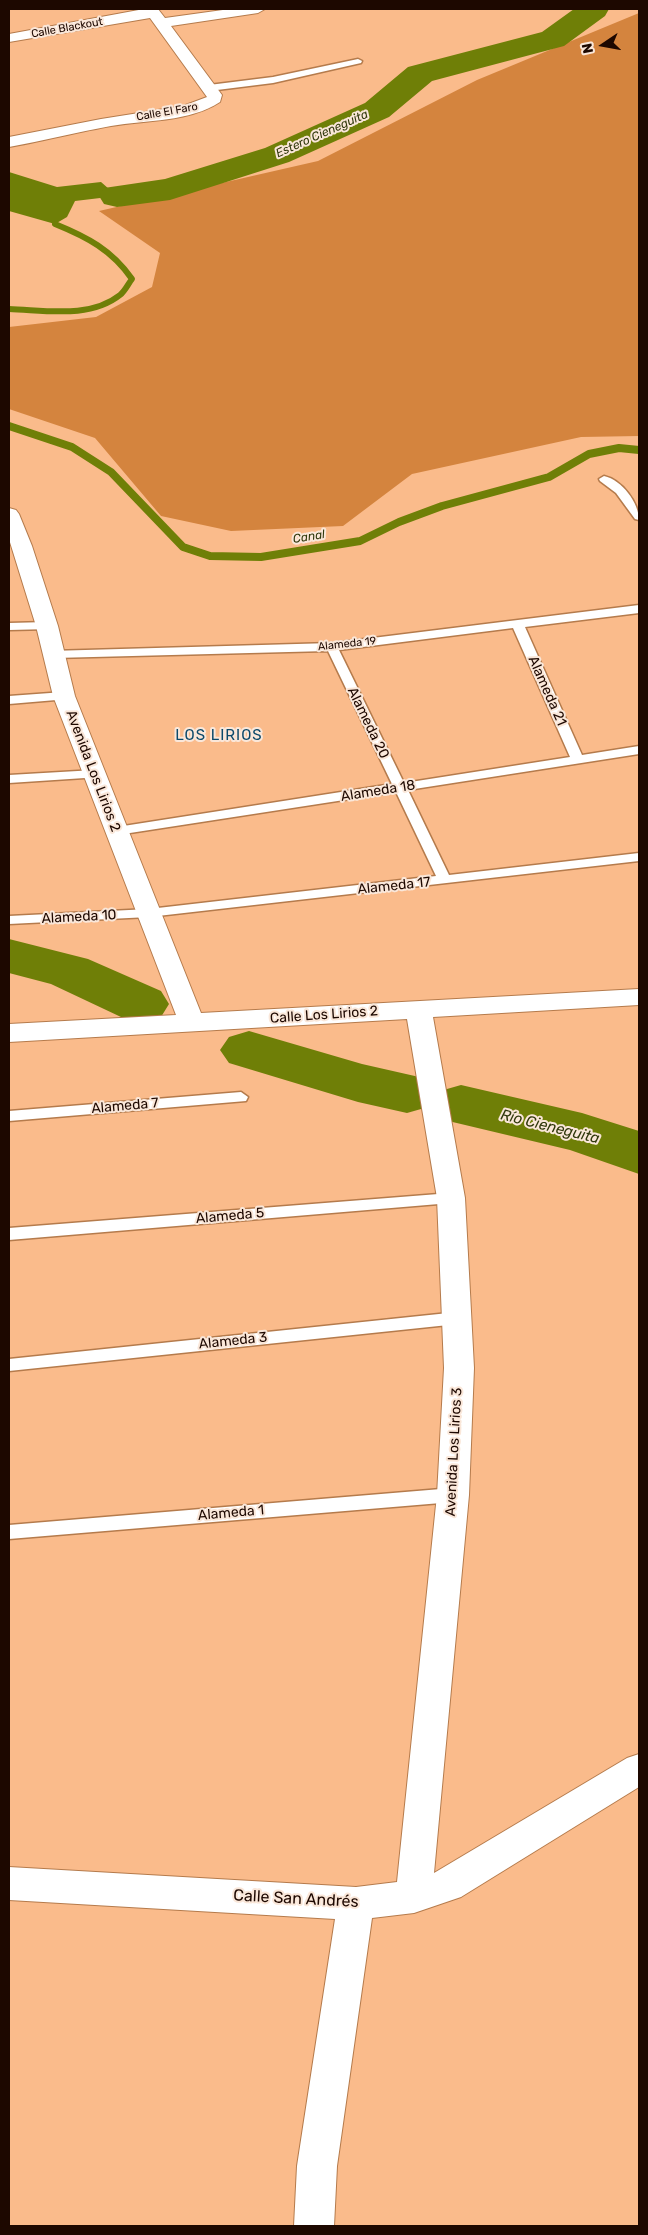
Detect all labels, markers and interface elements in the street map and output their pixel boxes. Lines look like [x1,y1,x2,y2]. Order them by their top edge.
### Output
street label: Calle Blackout [30,15,104,41]
north arrow [578,20,628,70]
text: N [578,42,597,55]
street label: Calle El Faro [135,100,199,124]
water label: Estero Cieneguita [274,107,370,161]
water label: Canal [292,527,326,547]
street label: Alameda 19 [317,634,377,654]
street label: Alameda 21 [524,654,570,728]
street label: Alameda 20 [343,685,393,761]
street label: Avenida Los Lirios 2 [62,708,124,834]
district label: LOS LIRIOS [174,727,264,745]
street label: Alameda 18 [340,777,416,805]
street label: Alameda 17 [357,874,431,898]
street label: Alameda 10 [41,907,117,927]
street label: Calle Los Lirios 2 [269,1003,379,1027]
street label: Alameda 7 [91,1095,159,1117]
water label: Río Cieneguita [499,1106,601,1148]
street label: Alameda 5 [195,1205,265,1227]
street label: Alameda 3 [198,1329,268,1353]
street label: Avenida Los Lirios 3 [442,1387,466,1517]
street label: Alameda 1 [197,1502,265,1524]
street label: Calle San Andrés [233,1886,359,1912]

